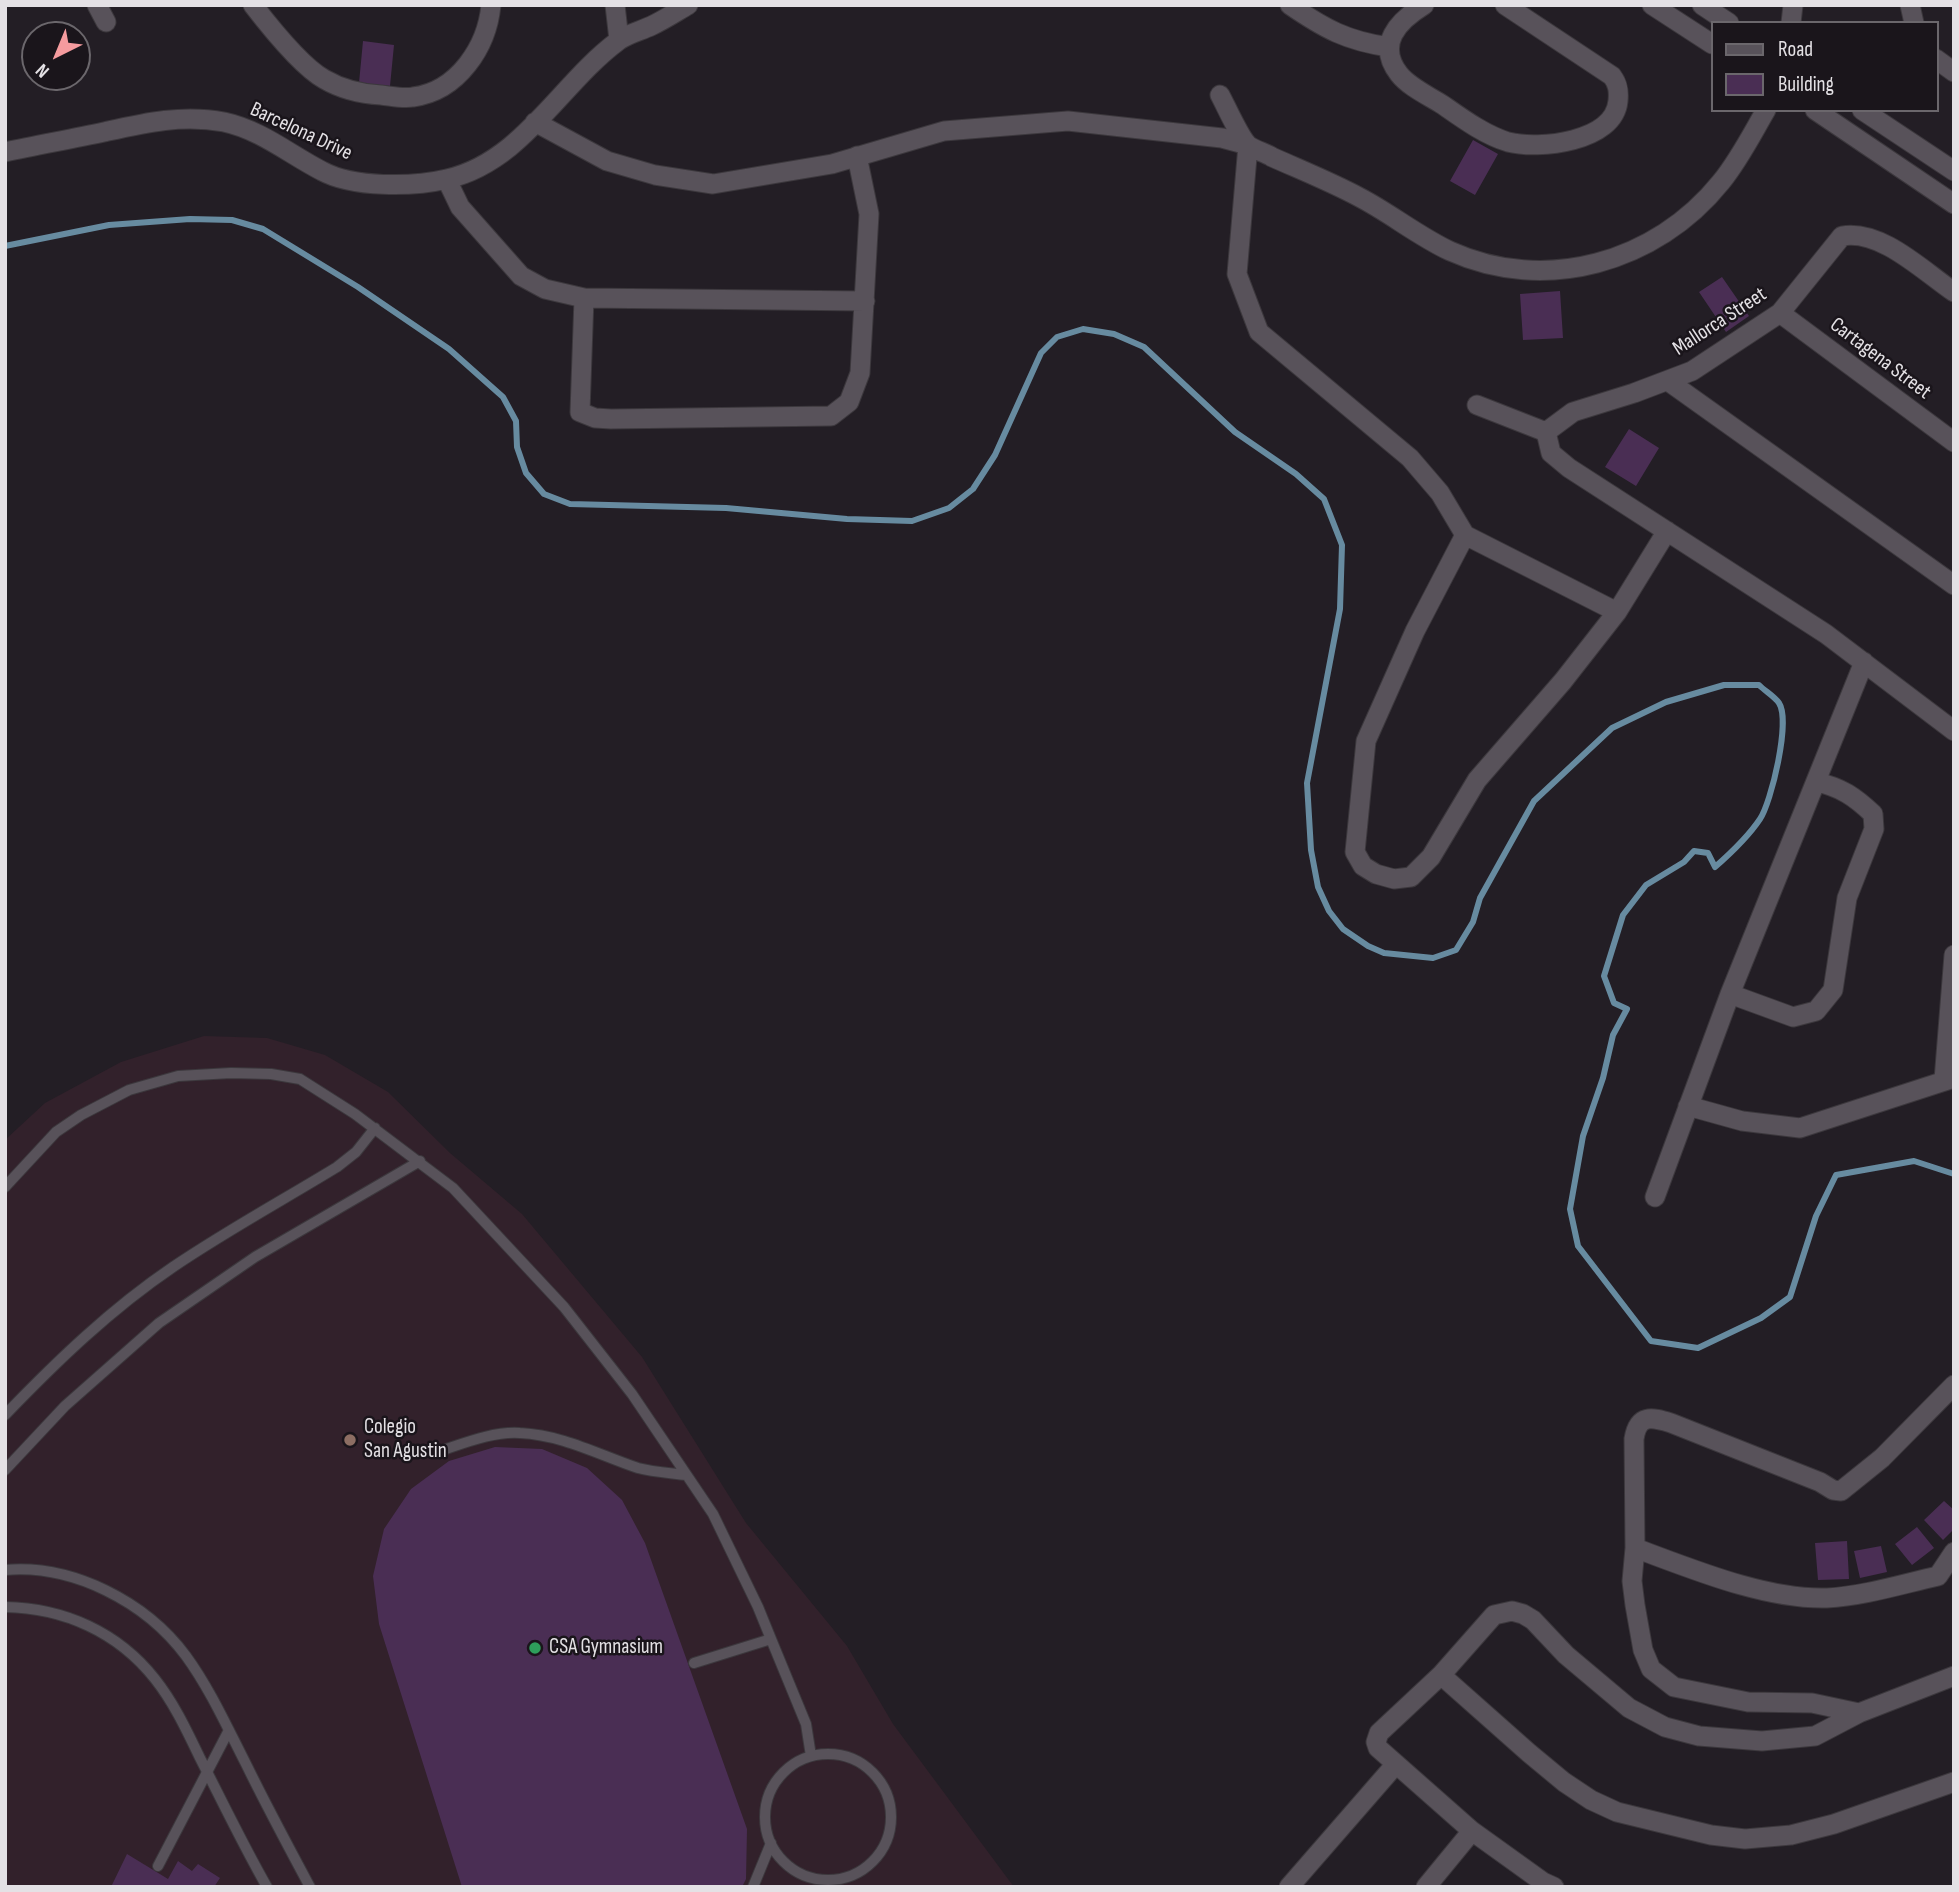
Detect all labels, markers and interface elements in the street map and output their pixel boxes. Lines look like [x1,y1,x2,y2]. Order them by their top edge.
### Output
north arrow [21,21,91,91]
legend [1710,21,1938,112]
text: Road [1778,37,1813,62]
text: N [31,58,54,82]
text: Building [1778,72,1834,97]
street label: Barcelona Drive [246,97,356,167]
street label: Mallorca Street [1668,282,1772,362]
street label: Cartagena Street [1824,313,1936,405]
place label: Colegio San Agustin [364,1415,447,1465]
marker: Colegio San Agustin [342,1432,358,1448]
place label: CSA Gymnasium [549,1635,663,1661]
marker: CSA Gymnasium [527,1640,543,1656]

